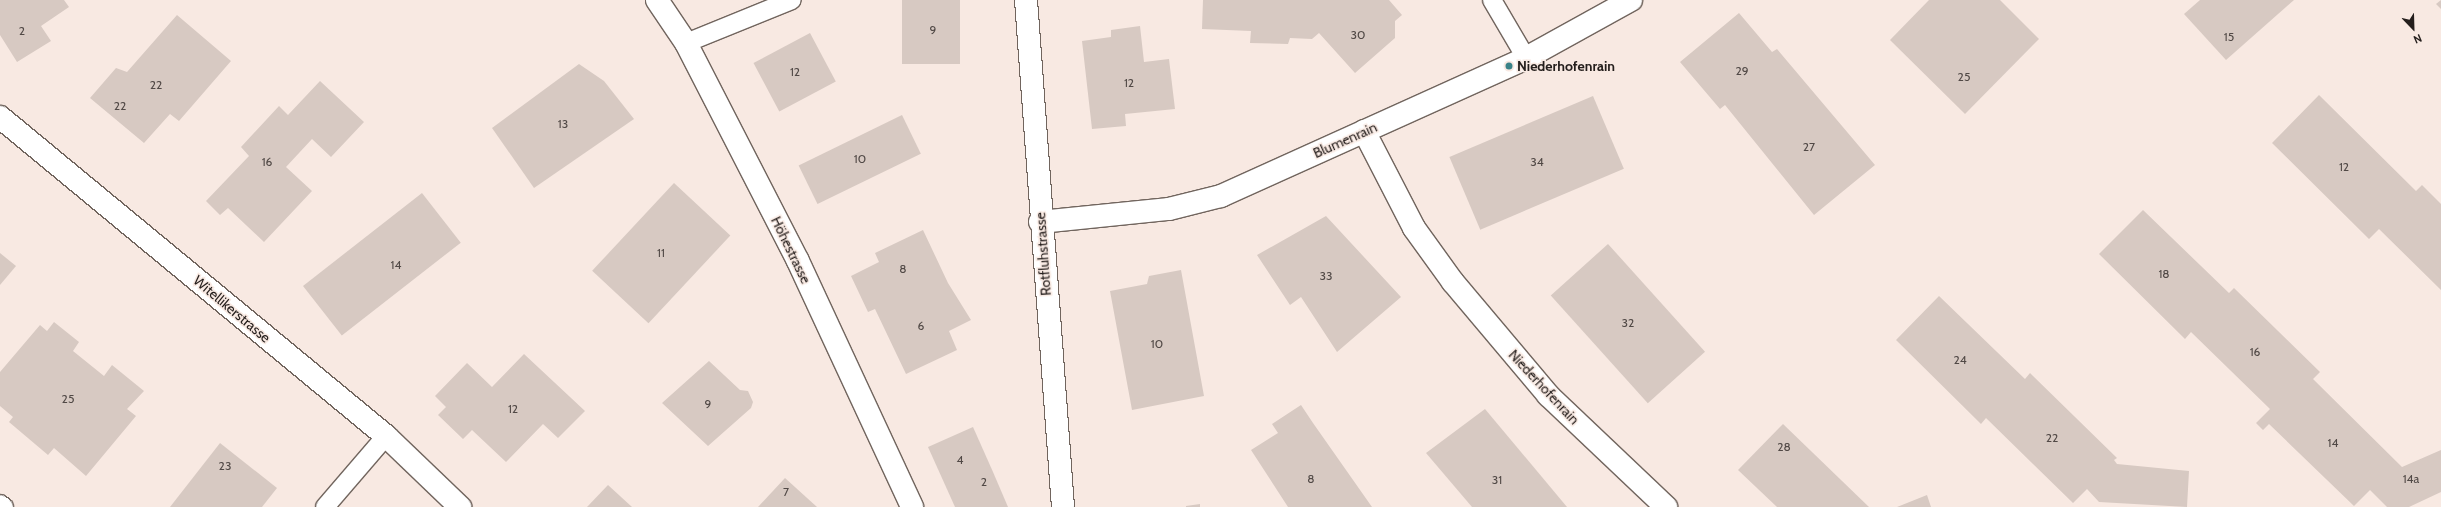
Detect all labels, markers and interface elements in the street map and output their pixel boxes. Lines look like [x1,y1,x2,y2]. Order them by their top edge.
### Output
north arrow [2393,8,2433,48]
house number: 9 [930,23,936,37]
house number: 2 [19,24,25,38]
house number: 30 [1351,28,1365,42]
house number: 15 [2224,30,2234,44]
text: N [2411,31,2424,47]
place label: Niederhofenrain [1517,58,1615,74]
marker: Niederhofenrain [1504,61,1514,71]
house number: 29 [1735,64,1749,78]
house number: 12 [790,65,800,79]
house number: 25 [1958,70,1970,84]
house number: 12 [1124,76,1134,90]
house number: 22 [150,78,162,92]
house number: 22 [114,99,126,113]
house number: 13 [558,117,568,131]
street label: Blumenrain [1311,118,1379,162]
house number: 27 [1803,140,1815,154]
house number: 10 [854,152,866,166]
house number: 16 [262,155,272,169]
house number: 34 [1530,155,1544,169]
house number: 12 [2339,160,2349,174]
street label: Rotfluhstrasse [1032,212,1054,296]
street label: Höhestrasse [768,214,814,286]
house number: 11 [657,246,665,260]
house number: 14 [391,258,401,272]
house number: 8 [899,262,907,276]
house number: 18 [2158,267,2170,281]
house number: 33 [1320,269,1332,283]
street label: Witellikerstrasse [190,272,274,346]
house number: 32 [1622,316,1634,330]
house number: 6 [918,319,924,333]
house number: 10 [1151,337,1163,351]
house number: 16 [2250,345,2260,359]
street label: Niederhofenrain [1505,346,1583,428]
house number: 24 [1953,353,1967,367]
house number: 25 [62,392,74,406]
house number: 9 [705,397,711,411]
house number: 12 [508,402,518,416]
house number: 22 [2046,431,2058,445]
house number: 14 [2328,436,2338,450]
house number: 28 [1777,440,1791,454]
house number: 4 [957,453,963,467]
house number: 23 [219,459,231,473]
house number: 8 [1307,472,1315,486]
house number: 14a [2403,472,2419,486]
house number: 31 [1492,473,1502,487]
house number: 2 [981,475,987,489]
house number: 7 [783,485,789,499]

